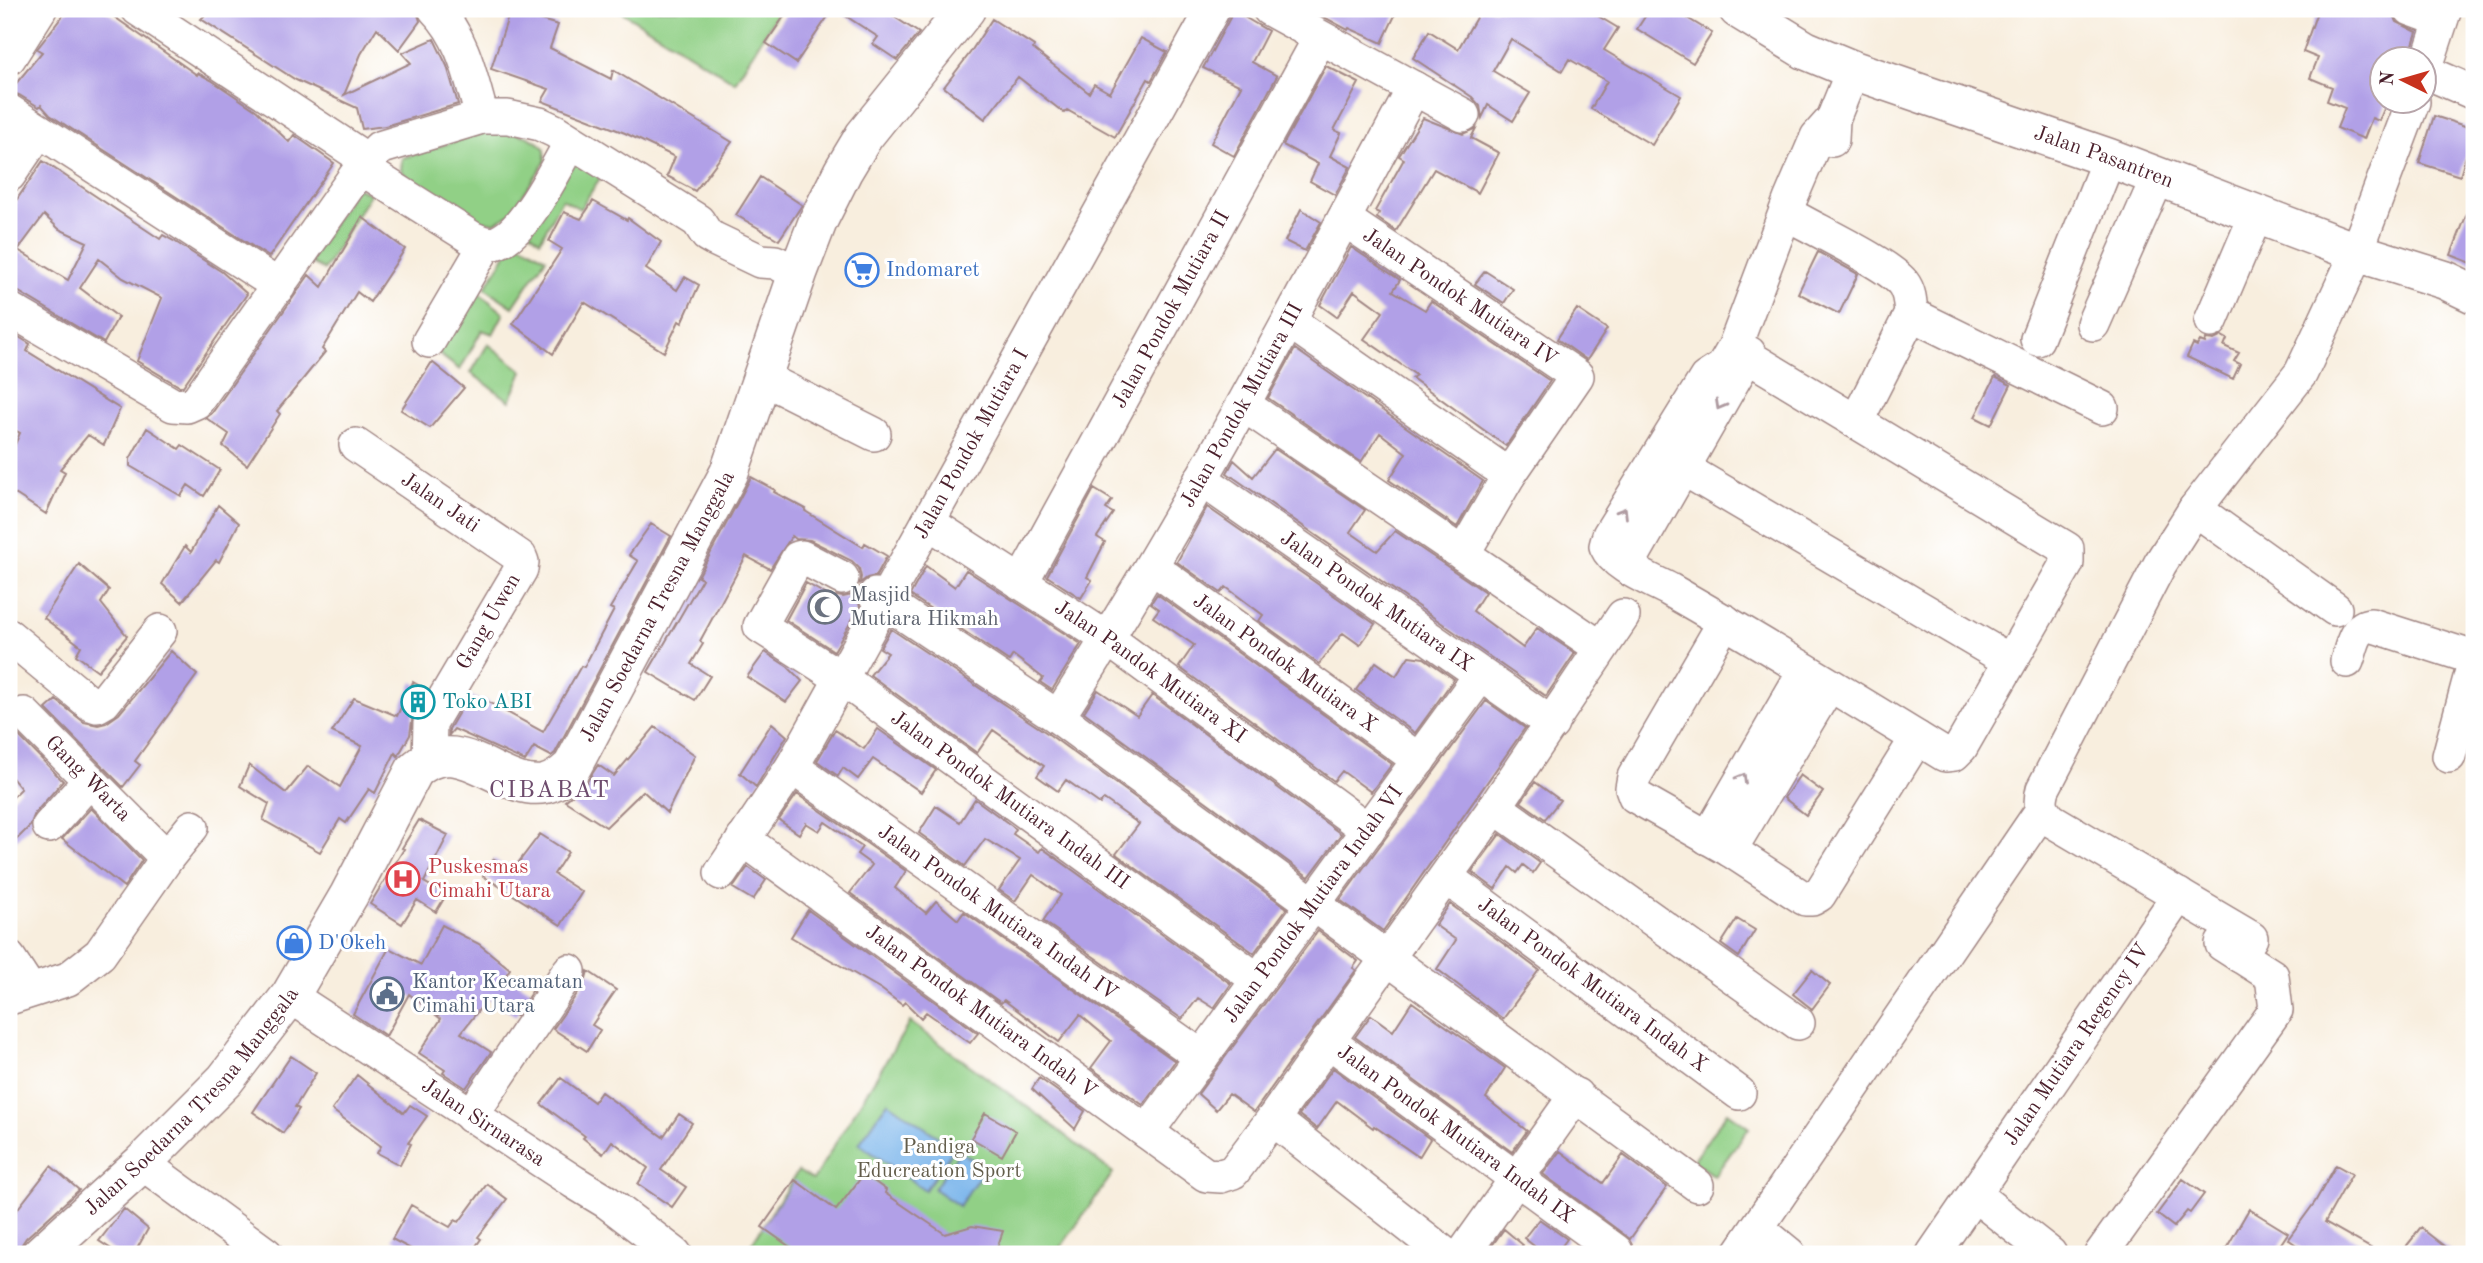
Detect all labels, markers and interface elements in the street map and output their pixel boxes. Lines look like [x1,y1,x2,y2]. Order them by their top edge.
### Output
north arrow [2368,46,2438,116]
text: N [2378,70,2399,87]
street label: Jalan Pasantren [2031,123,2176,192]
street label: Jalan Pondok Mutiara II [1109,207,1234,412]
street label: Jalan Pondok Mutiara IV [1359,224,1561,370]
supermarket icon: Indomaret [843,251,881,289]
place label: Indomaret [886,260,980,281]
street label: Jalan Pondok Mutiara III [1177,300,1307,511]
street label: Jalan Pondok Mutiara I [910,346,1032,543]
one-way arrow [1715,397,1728,410]
street label: Jalan Soedarna Tresna Manggala [577,468,739,746]
street label: Jalan Jati [397,469,483,537]
one-way arrow [1615,507,1628,520]
street label: Jalan Pondok Mutiara IX [1276,527,1477,676]
street label: Gang Uwen [453,571,525,673]
place label: Masjid Mutiara Hikmah [850,585,999,630]
mosque icon: Masjid Mutiara Hikmah [806,588,844,626]
street label: Jalan Pondok Mutiara X [1189,590,1381,736]
street label: Jalan Pandok Mutiara XI [1051,597,1250,747]
building icon: Toko ABI [399,683,437,721]
place label: Toko ABI [442,692,532,713]
street label: Jalan Pondok Mutiara Indah III [887,707,1133,893]
street label: Gang Warta [41,732,135,826]
one-way arrow [1734,773,1747,786]
district label: CIBABAT [489,779,611,803]
street label: Jalan Pondok Mutiara Indah VI [1220,782,1407,1027]
street label: Jalan Pondok Mutiara Indah IV [874,821,1121,1004]
place label: Puskesmas Cimahi Utara [428,857,551,902]
hospital icon: Puskesmas Cimahi Utara [384,860,422,898]
street label: Jalan Pondok Mutiara Indah X [1474,894,1711,1076]
street label: Jalan Pondok Mutiara Indah V [862,921,1100,1102]
shop icon: D'Okeh [275,924,313,962]
place label: D'Okeh [318,933,386,954]
street label: Jalan Mutiara Regency IV [2000,940,2153,1149]
place label: Kantor Kecamatan Cimahi Utara [412,972,583,1017]
public building icon: Kantor Kecamatan Cimahi Utara [368,975,406,1013]
street label: Jalan Soedarna Tresna Manggala [81,984,303,1220]
street label: Jalan Pondok Mutiara Indah IX [1333,1041,1578,1227]
street label: Jalan Sirnarasa [418,1075,549,1170]
park label: Pandiga Educreation Sport [856,1137,1022,1182]

